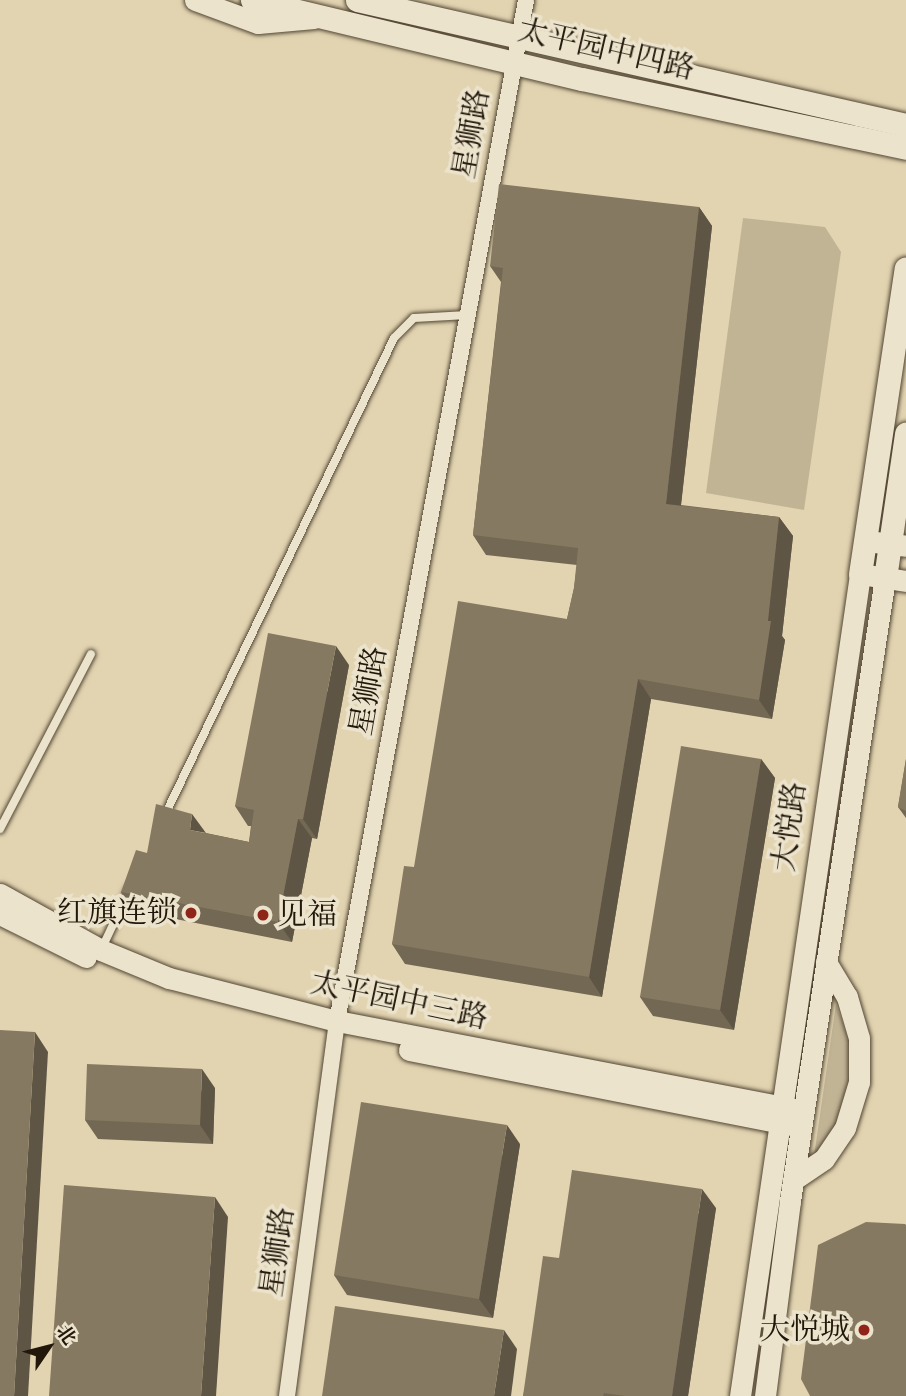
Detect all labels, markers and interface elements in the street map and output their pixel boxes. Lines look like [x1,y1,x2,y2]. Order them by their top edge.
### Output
street label: 太平园中四路 [514,12,698,88]
street label: 星狮路 [446,87,498,181]
street label: 星狮路 [343,644,395,738]
street label: 大悦路 [766,780,814,874]
place label: 红旗连锁 [57,895,177,931]
place label: 见福 [277,897,337,933]
marker: 红旗连锁 [183,905,199,921]
marker: 见福 [255,907,271,923]
street label: 太平园中三路 [307,965,491,1037]
street label: 星狮路 [254,1205,302,1299]
north arrow [14,1312,84,1382]
place label: 大悦城 [760,1312,850,1348]
text: 北 [51,1320,81,1350]
marker: 大悦城 [856,1322,872,1338]

